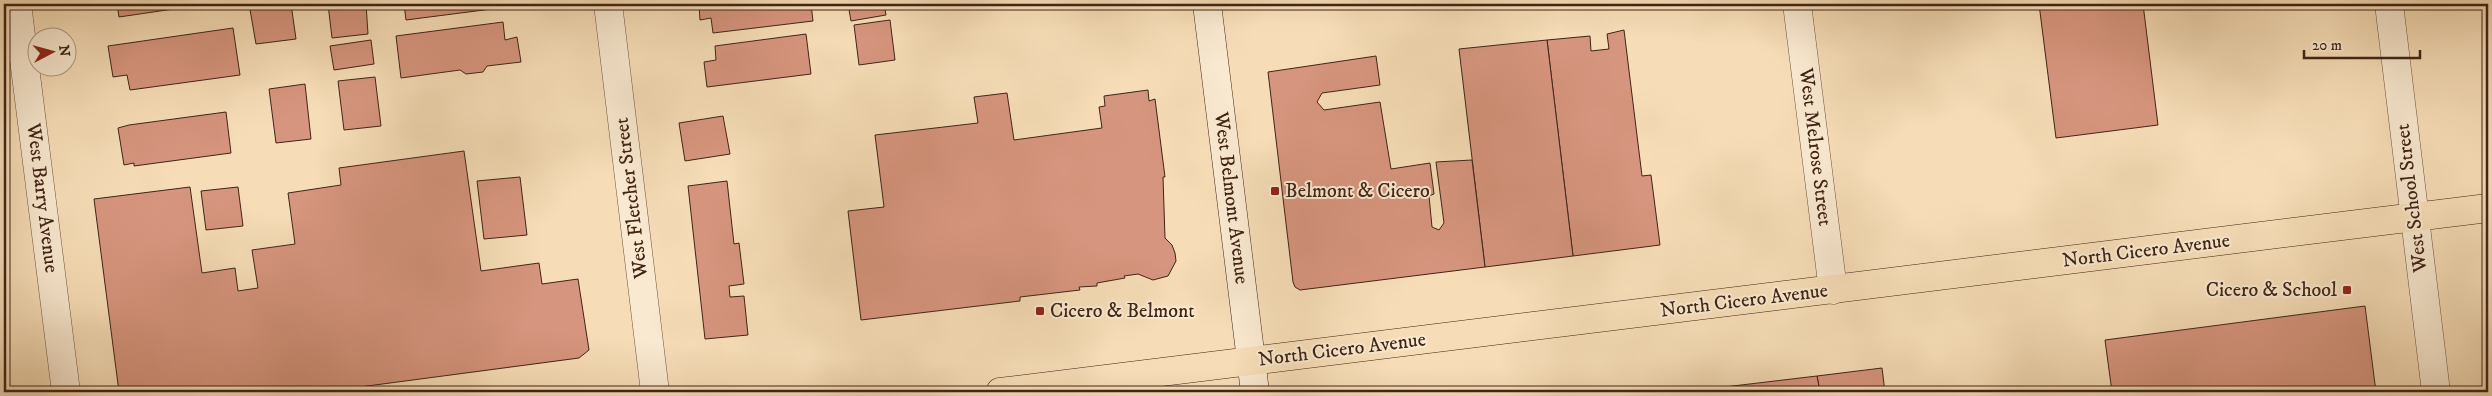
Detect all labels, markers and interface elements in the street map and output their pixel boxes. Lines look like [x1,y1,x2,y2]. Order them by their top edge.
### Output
north arrow [28,28,78,78]
scale bar [2304,28,2421,60]
text: 20 m [2312,36,2342,55]
text: N [54,44,74,58]
street label: West Melrose Street [1793,66,1837,227]
street label: West Belmont Avenue [1208,109,1254,286]
street label: West Fletcher Street [610,116,654,281]
street label: West Barry Avenue [20,121,64,274]
street label: West School Street [2390,122,2434,275]
place label: Belmont & Cicero [1285,179,1430,204]
marker: Belmont & Cicero [1269,185,1281,197]
street label: North Cicero Avenue [2061,228,2231,274]
street label: North Cicero Avenue [1659,278,1829,324]
place label: Cicero & School [2206,278,2337,303]
marker: Cicero & School [2341,284,2353,296]
place label: Cicero & Belmont [1050,299,1195,324]
marker: Cicero & Belmont [1034,305,1046,317]
street label: North Cicero Avenue [1257,327,1427,373]

